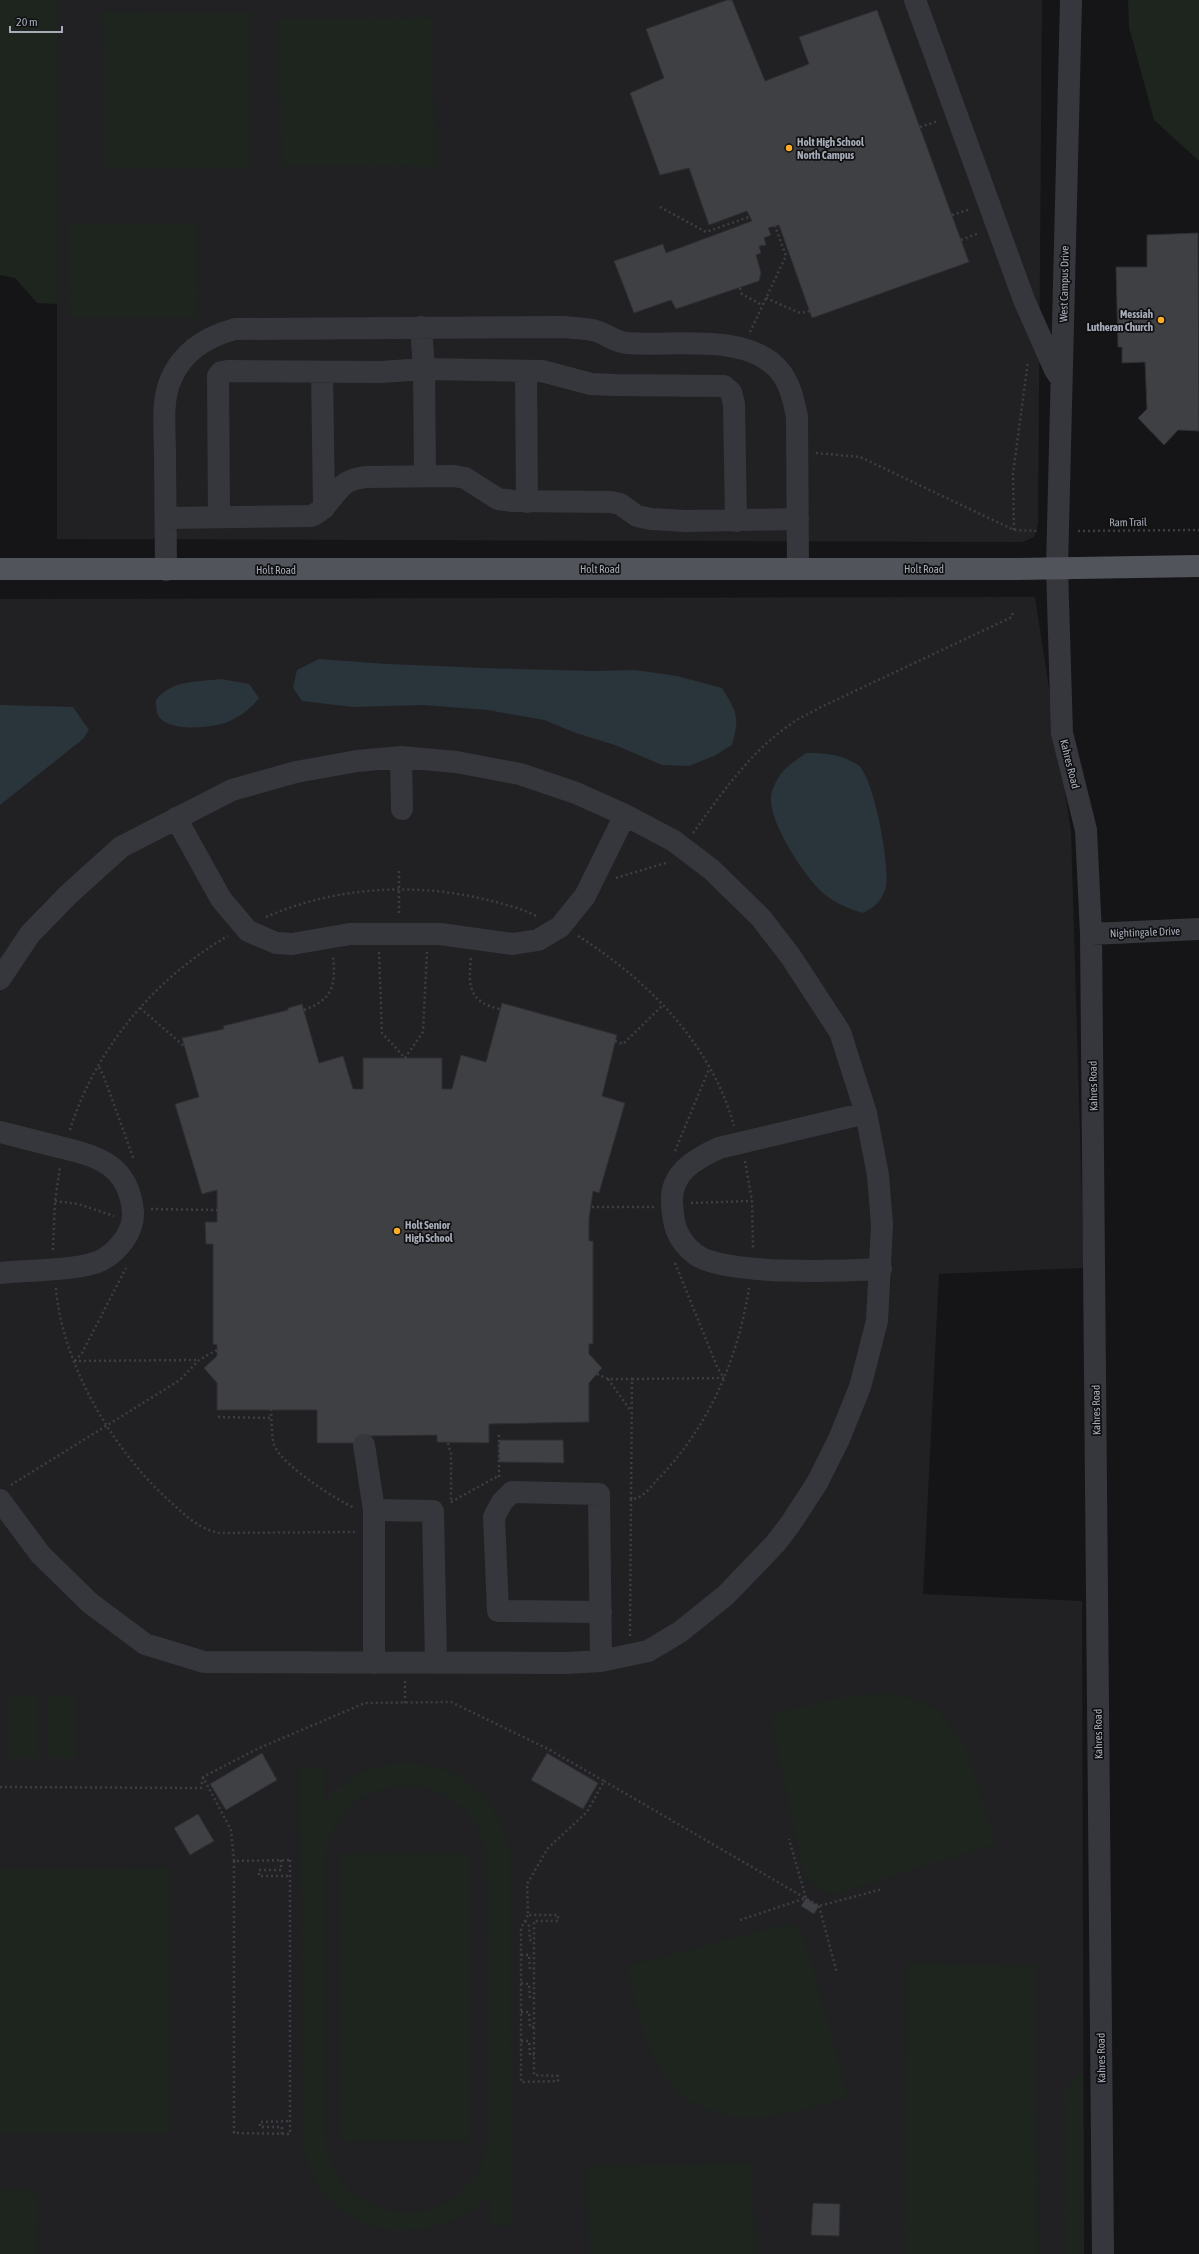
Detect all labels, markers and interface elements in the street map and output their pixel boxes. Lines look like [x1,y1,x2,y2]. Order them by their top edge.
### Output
scale bar [10,8,62,34]
text: 20 m [16,15,38,29]
place label: Holt High School North Campus [797,136,865,161]
marker: Holt High School North Campus [784,143,794,153]
street label: West Campus Drive [1057,246,1071,322]
place label: Messiah Lutheran Church [1087,308,1153,333]
marker: Messiah Lutheran Church [1156,315,1166,325]
street label: Ram Trail [1109,516,1147,528]
street label: Holt Road [580,563,620,575]
street label: Holt Road [904,563,944,575]
street label: Holt Road [256,564,296,576]
street label: Kahres Road [1058,738,1082,790]
street label: Nightingale Drive [1110,925,1180,939]
street label: Kahres Road [1087,1061,1099,1111]
place label: Holt Senior High School [405,1219,454,1244]
marker: Holt Senior High School [392,1226,402,1236]
street label: Kahres Road [1090,1385,1102,1435]
street label: Kahres Road [1092,1709,1104,1759]
street label: Kahres Road [1095,2033,1107,2083]

